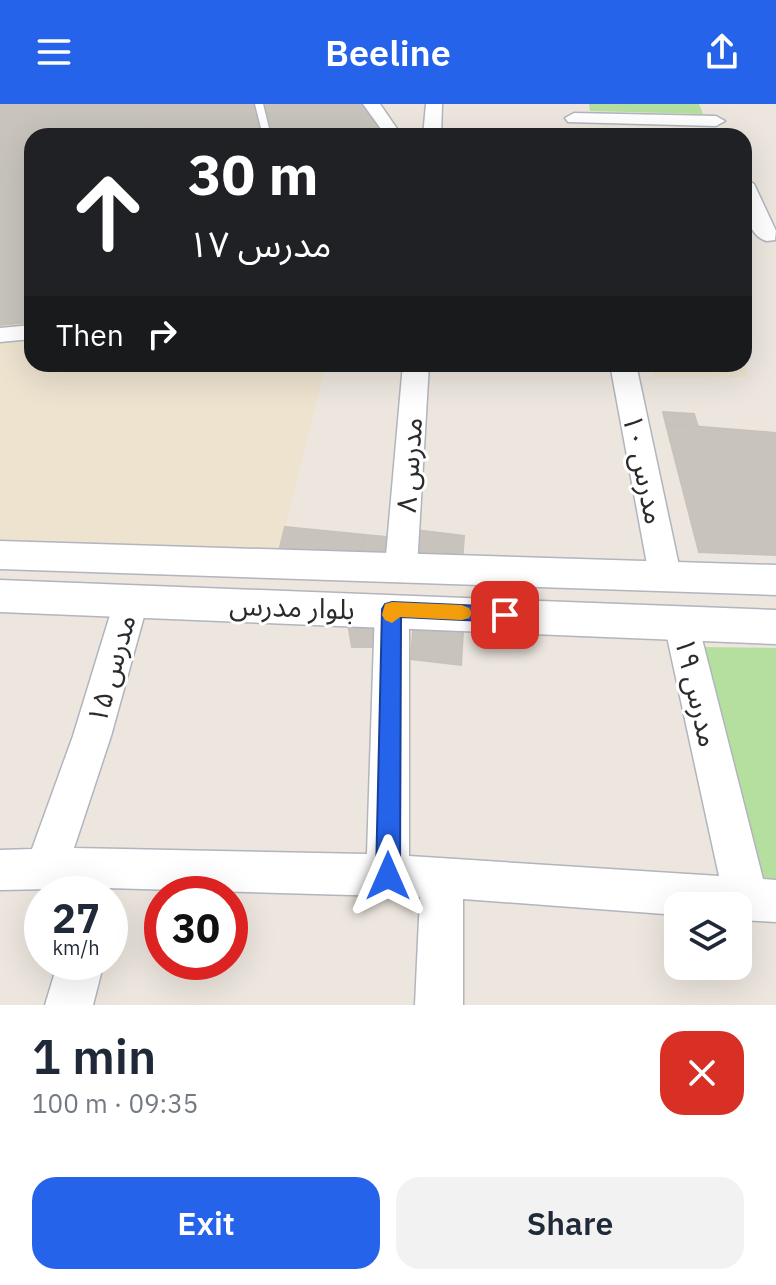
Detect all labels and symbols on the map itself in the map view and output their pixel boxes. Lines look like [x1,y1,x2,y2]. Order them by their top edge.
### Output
street label: مدرس ۱۰ [615,410,674,527]
street label: مدرس ۸ [387,416,430,514]
pin [471,581,539,649]
street label: بلوار مدرس [229,586,355,627]
street label: مدرس ۱۵ [77,610,144,728]
street label: مدرس ۱۹ [667,633,728,750]
position arrow [346,834,430,918]
speed limit sign: 30 [144,876,248,980]

